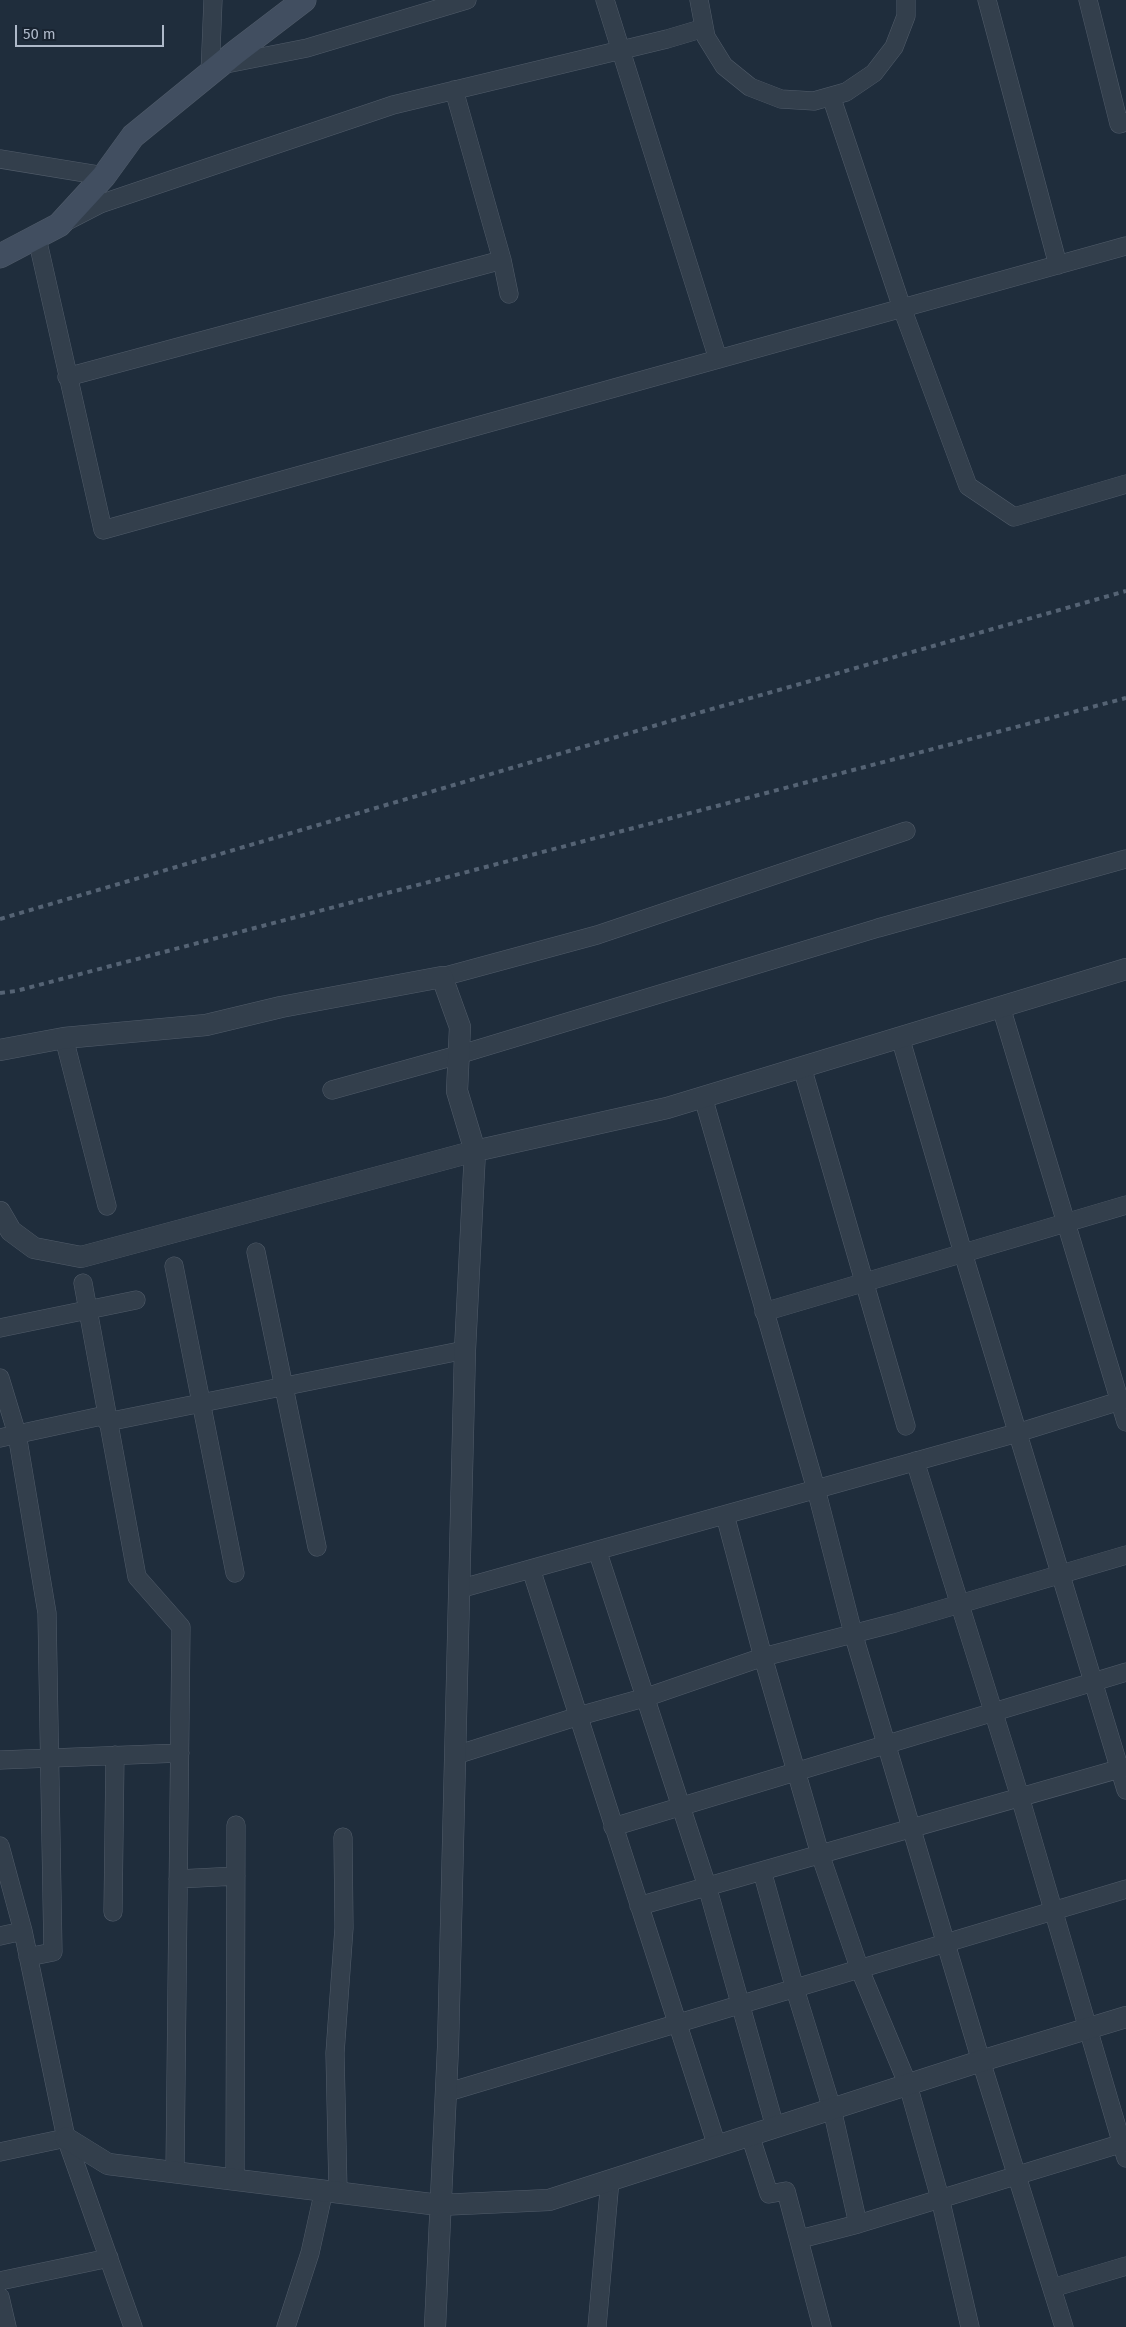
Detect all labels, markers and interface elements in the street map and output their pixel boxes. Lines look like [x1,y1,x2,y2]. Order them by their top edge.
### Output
scale bar [18,15,166,47]
text: 50 m [23,25,56,43]

